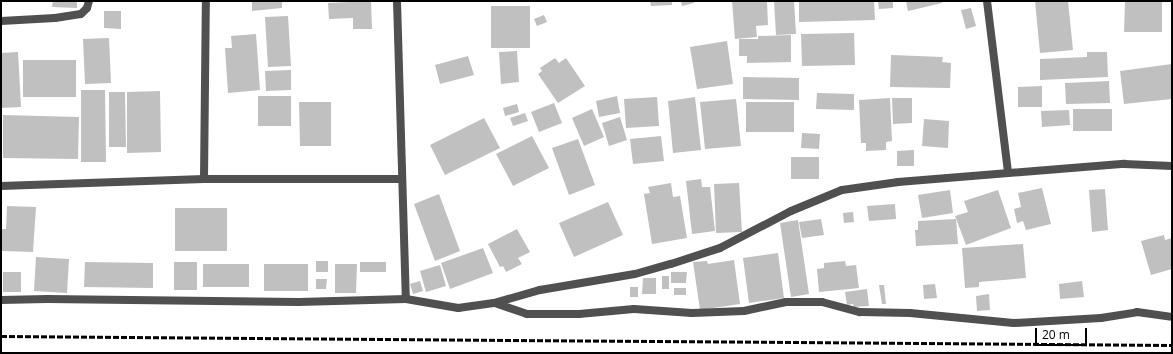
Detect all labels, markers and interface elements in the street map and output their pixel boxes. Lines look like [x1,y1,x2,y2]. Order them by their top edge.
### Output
scale bar [1037,320,1089,346]
text: 20 m [1042,326,1070,343]

